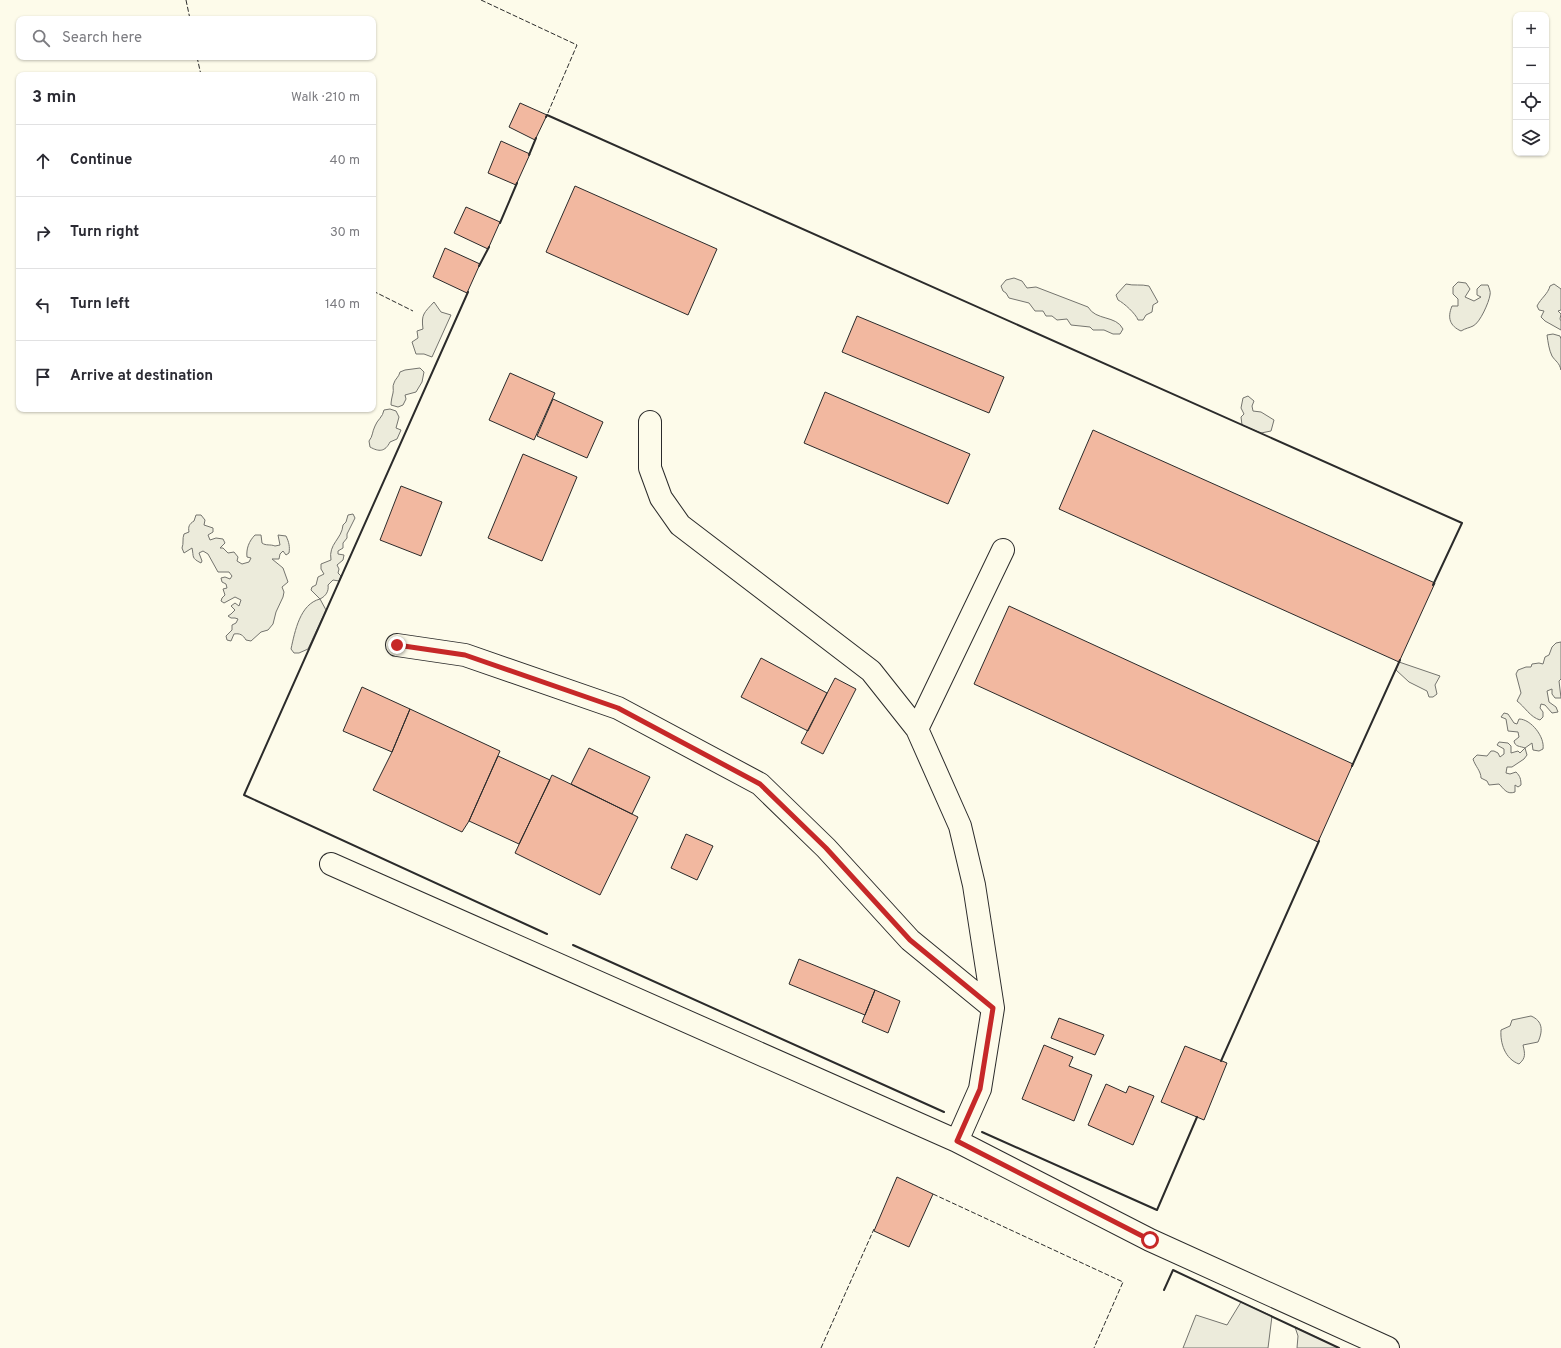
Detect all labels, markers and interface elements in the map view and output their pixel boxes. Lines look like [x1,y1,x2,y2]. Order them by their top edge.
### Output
map controls [1513,12,1549,156]
button: + [1513,12,1549,48]
search box [16,16,376,60]
icon: search [30,27,52,49]
text: Search here [62,29,142,48]
button: − [1513,48,1549,84]
button: locate [1513,84,1549,120]
text: 3 min [32,87,76,109]
text: Walk · 210 m [291,90,360,106]
button: layers [1513,120,1549,156]
icon: ahead [32,150,54,172]
text: Continue [70,151,132,170]
text: 40 m [330,153,360,169]
icon: right [32,222,54,244]
text: Turn right [70,223,139,242]
text: 30 m [330,225,360,241]
icon: left [32,294,54,316]
text: Turn left [70,295,130,314]
text: 140 m [325,297,360,313]
icon: arrive [32,366,54,388]
text: Arrive at destination [70,367,213,386]
route end [388,636,406,654]
route start [1141,1231,1159,1249]

